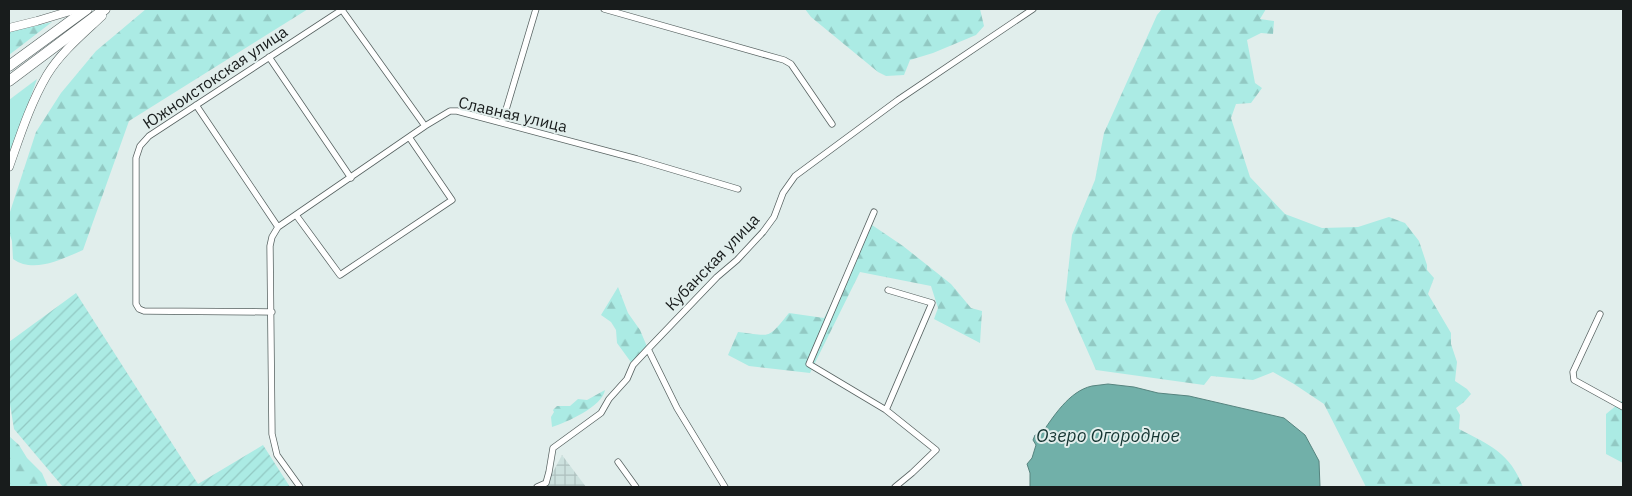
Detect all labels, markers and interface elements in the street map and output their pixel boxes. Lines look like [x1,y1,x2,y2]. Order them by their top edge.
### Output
street label: Южноистокская улица [139,21,291,133]
street label: Славная улица [457,92,570,136]
street label: Кубанская улица [661,209,764,315]
water label: Озеро Огородное [1036,424,1180,447]

